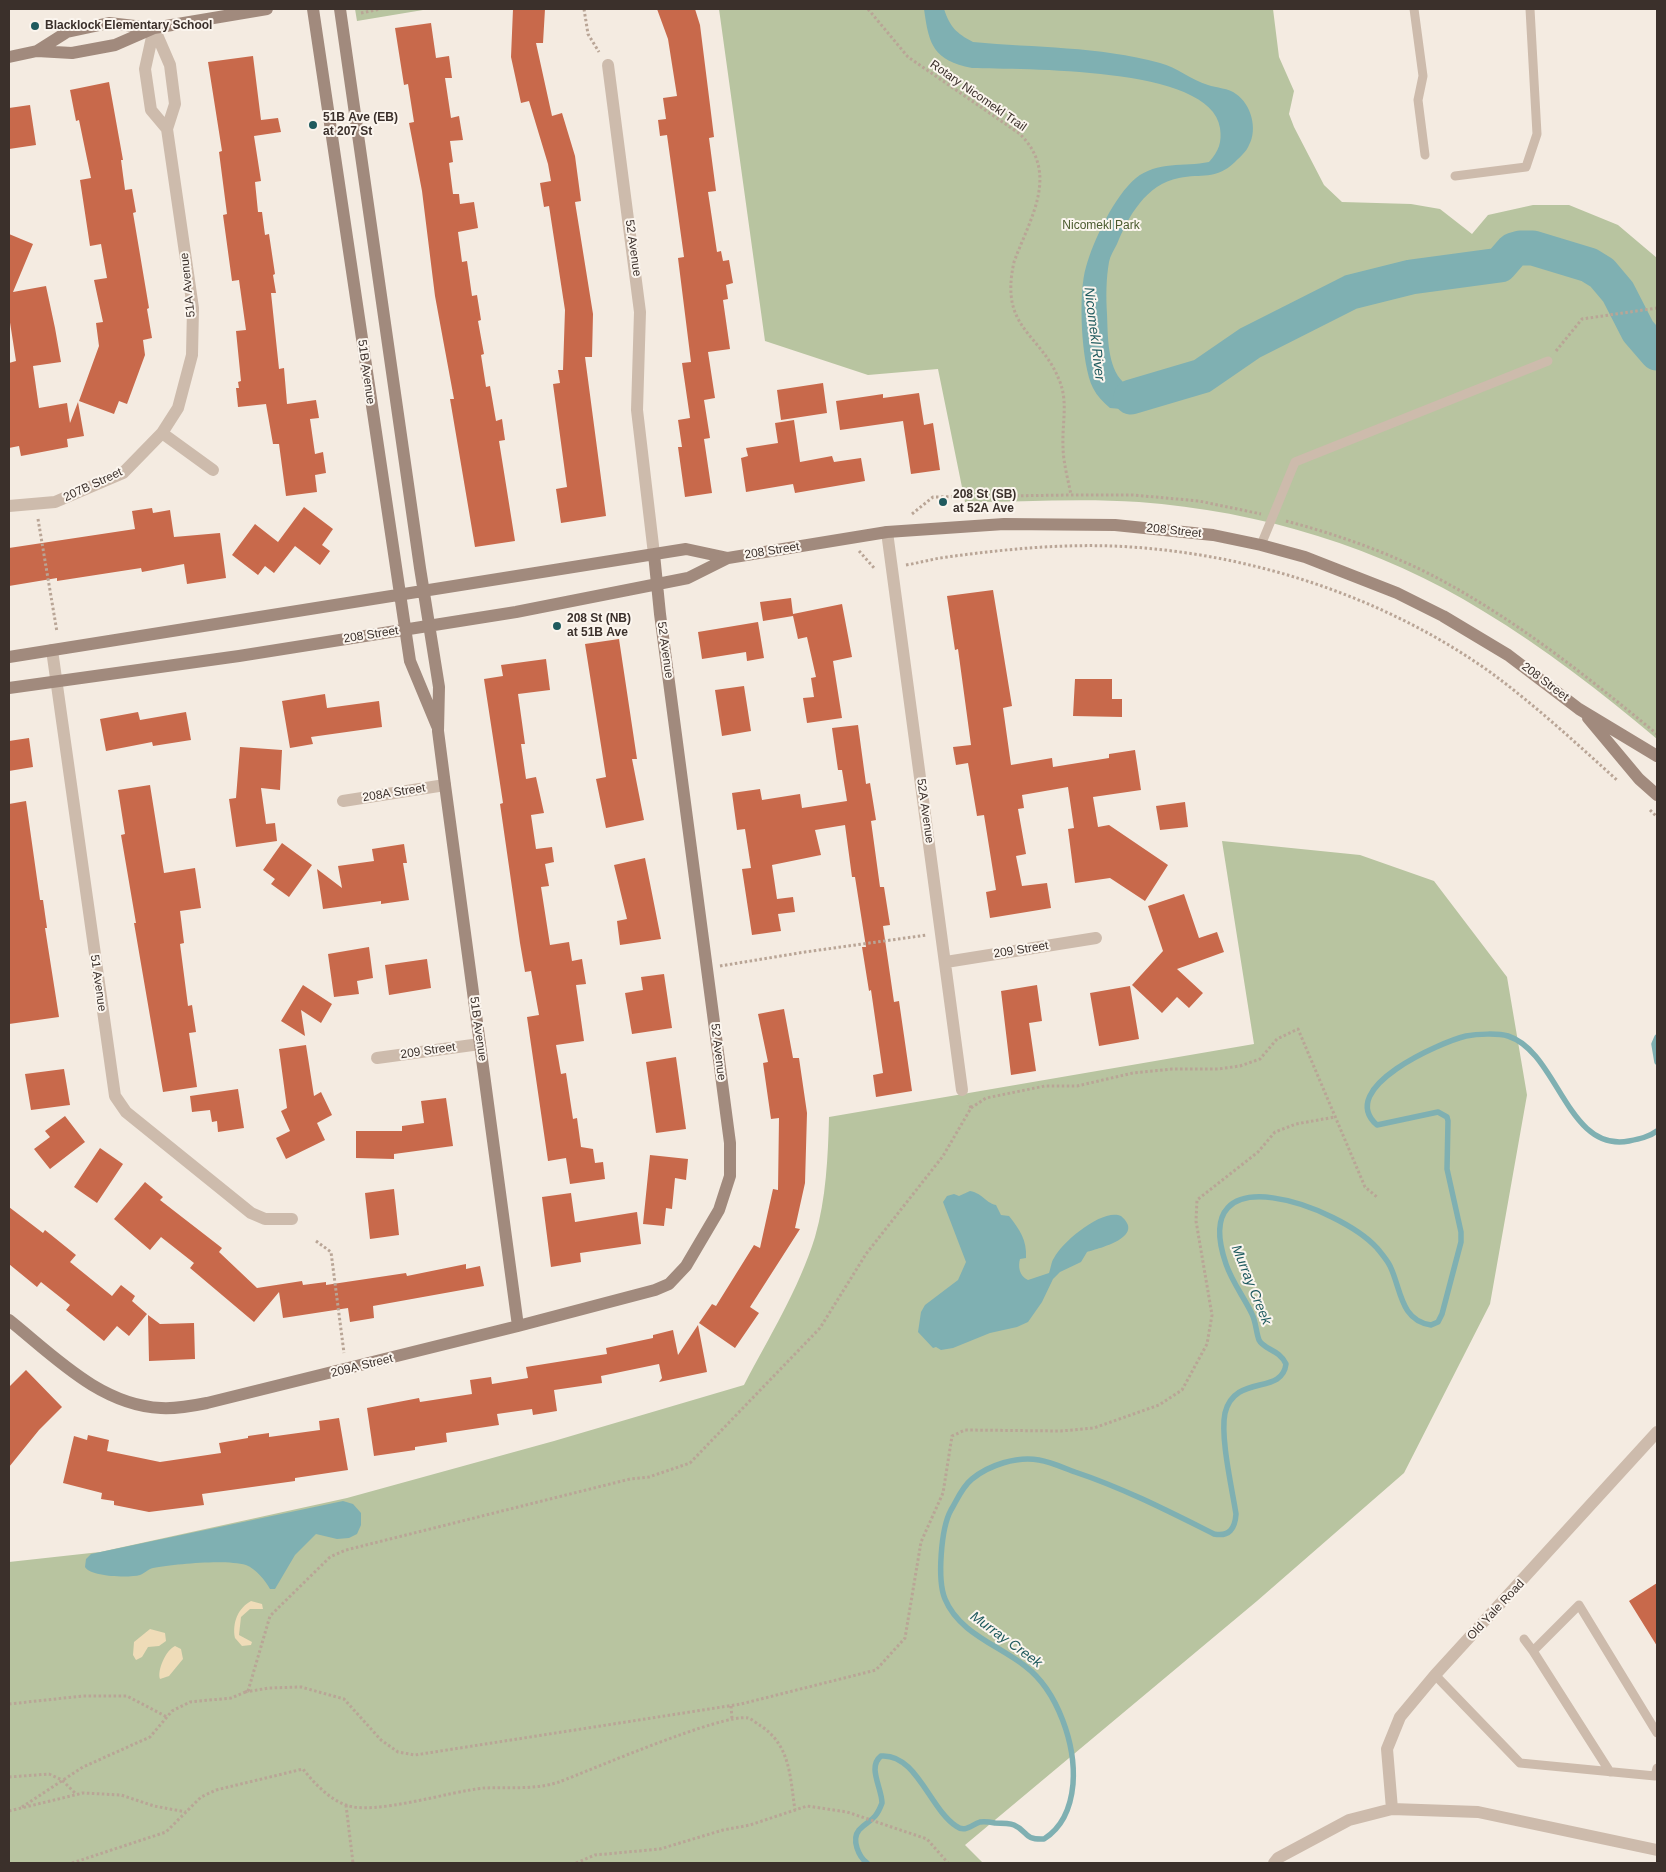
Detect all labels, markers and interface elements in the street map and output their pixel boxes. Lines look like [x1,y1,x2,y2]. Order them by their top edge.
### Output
place label: Blacklock Elementary School [45,19,212,33]
marker: Blacklock Elementary School [29,20,41,32]
street label: Rotary Nicomekl Trail [927,57,1029,135]
place label: 51B Ave (EB) at 207 St [323,111,398,139]
marker: 51B Ave (EB) at 207 St [307,119,319,131]
street label: 52 Avenue [622,219,644,277]
park label: Nicomekl Park [1062,219,1140,233]
street label: 51A Avenue [177,252,199,318]
water label: Nicomekl River [1080,286,1108,382]
street label: 51B Avenue [354,339,378,405]
street label: 207B Street [61,465,125,505]
place label: 208 St (SB) at 52A Ave [953,488,1016,516]
marker: 208 St (SB) at 52A Ave [937,496,949,508]
street label: 208 Street [1146,521,1202,541]
street label: 208 Street [744,540,800,562]
place label: 208 St (NB) at 51B Ave [567,612,631,640]
marker: 208 St (NB) at 51B Ave [551,620,563,632]
street label: 52 Avenue [654,621,676,679]
street label: 208 Street [343,624,399,646]
street label: 208 Street [1519,660,1571,704]
street label: 52A Avenue [913,778,937,844]
street label: 208A Street [362,781,426,805]
street label: 209 Street [993,939,1049,961]
street label: 51 Avenue [87,954,109,1012]
street label: 51B Avenue [466,996,490,1062]
street label: 52 Avenue [707,1023,729,1081]
street label: 209 Street [400,1040,456,1062]
water label: Murray Creek [1227,1243,1275,1327]
street label: 209A Street [330,1351,394,1381]
street label: Old Yale Road [1464,1577,1528,1643]
water label: Murray Creek [967,1608,1045,1672]

